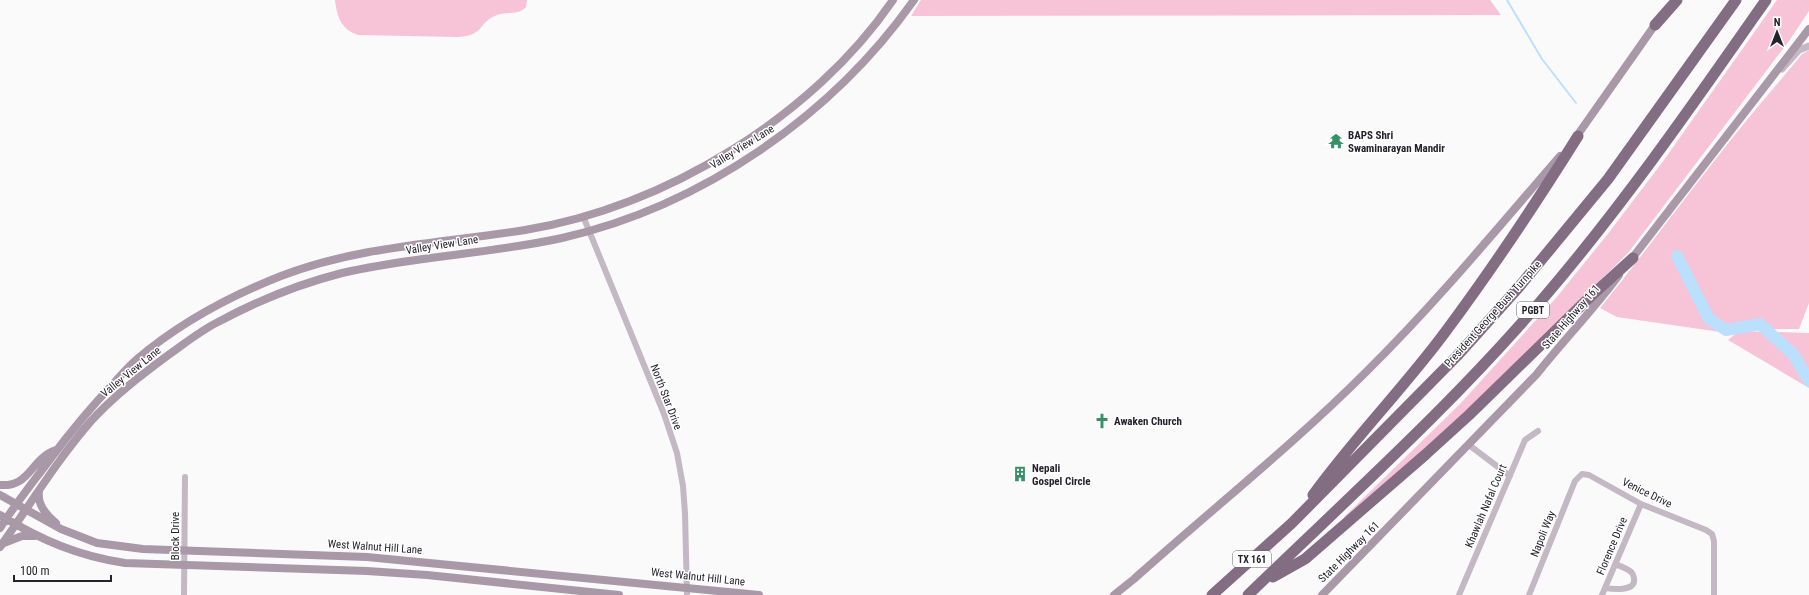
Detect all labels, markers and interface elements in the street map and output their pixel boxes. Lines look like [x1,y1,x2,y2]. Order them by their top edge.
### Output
north arrow [1757,12,1797,52]
text: N [1774,16,1781,29]
street label: Valley View Lane [708,122,776,172]
place label: BAPS Shri Swaminarayan Mandir [1348,129,1445,155]
temple icon: BAPS Shri Swaminarayan Mandir [1327,132,1345,150]
street label: Valley View Lane [405,233,479,257]
street label: President George Bush Turnpike [1442,258,1544,370]
street label: State Highway 161 [1540,282,1602,352]
road number: PGBT [1517,302,1549,318]
street label: Valley View Lane [99,344,163,400]
street label: North Star Drive [648,362,684,432]
church icon: Awaken Church [1093,412,1111,430]
place label: Awaken Church [1114,415,1182,428]
place label: Nepali Gospel Circle [1032,462,1091,488]
street label: Khawlah Nafal Court [1463,462,1509,550]
building icon: Nepali Gospel Circle [1011,465,1029,483]
street label: Venice Drive [1620,475,1674,511]
street label: Napoli Way [1528,509,1558,559]
street label: Block Drive [169,512,182,560]
street label: Florence Drive [1594,515,1630,577]
street label: State Highway 161 [1316,519,1382,585]
street label: West Walnut Hill Lane [327,537,423,557]
road number: TX 161 [1233,551,1271,567]
scale bar [14,557,111,583]
text: 100 m [20,564,50,578]
street label: West Walnut Hill Lane [650,566,746,588]

